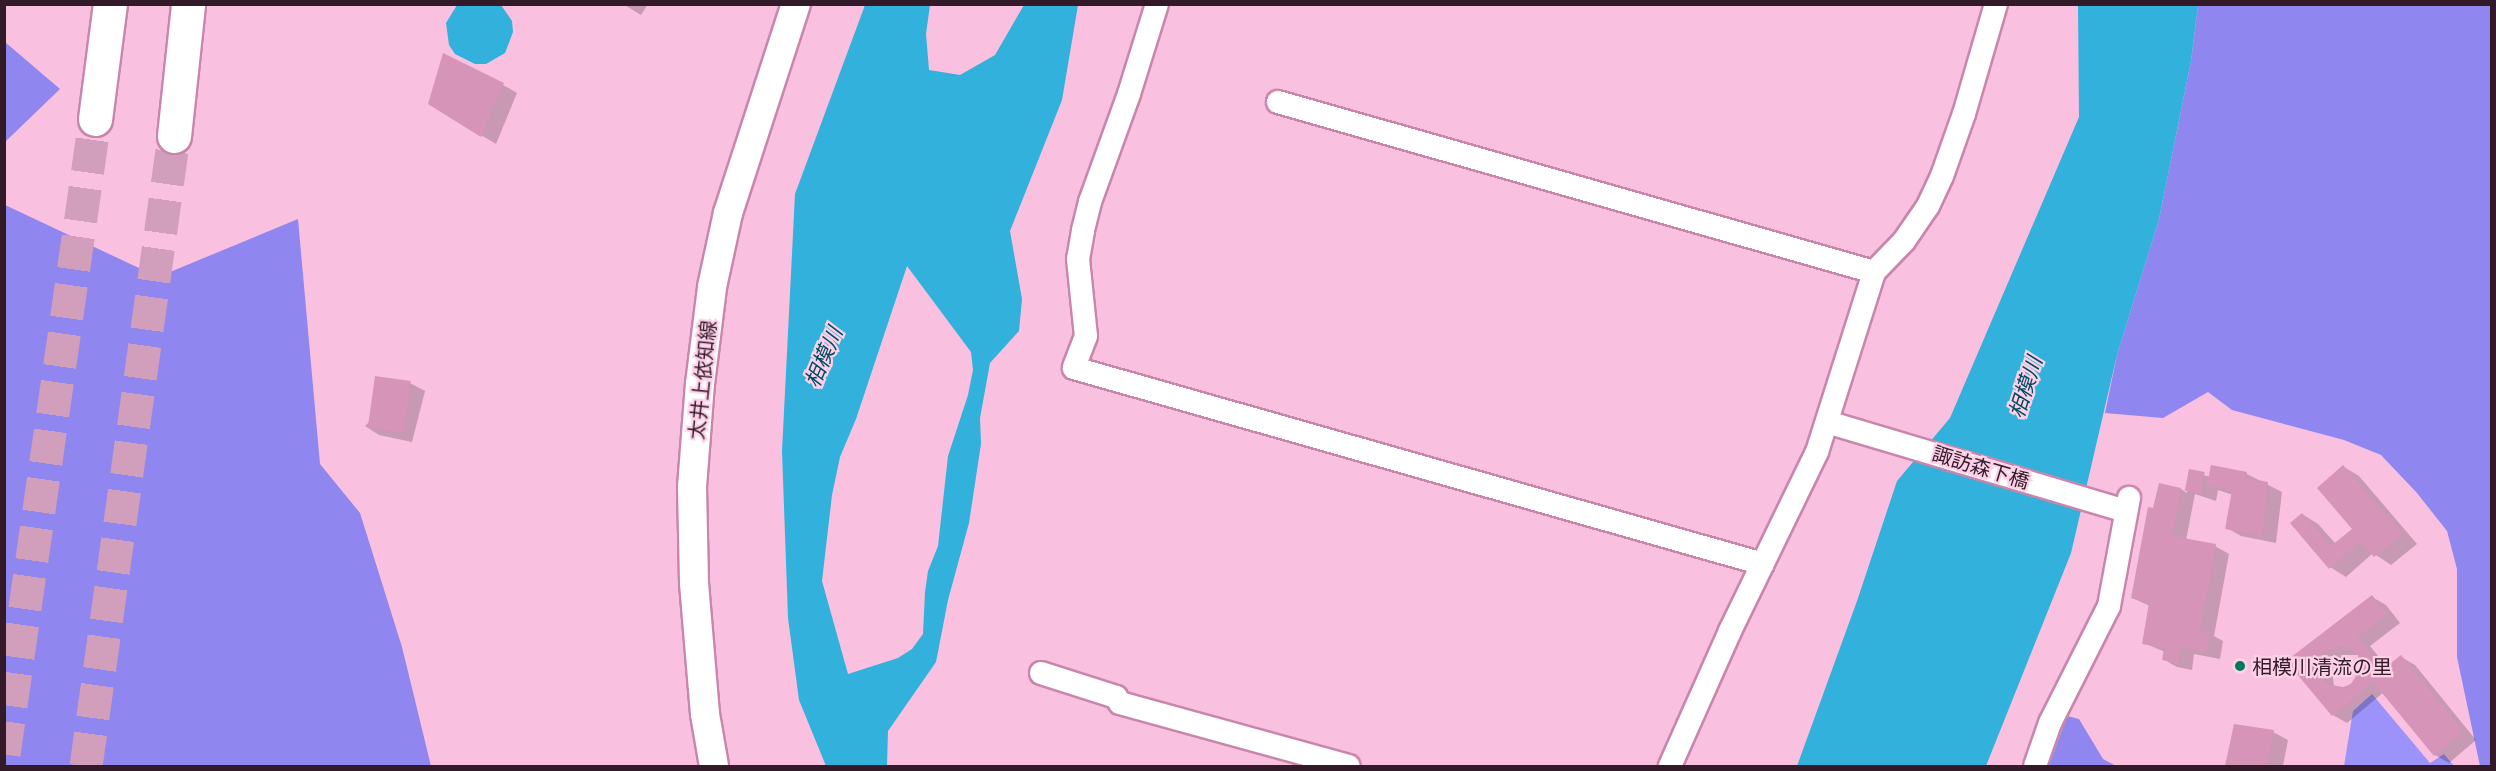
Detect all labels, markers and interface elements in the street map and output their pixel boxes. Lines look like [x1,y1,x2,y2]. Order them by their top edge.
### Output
street label: 太井上依知線 [684,319,720,441]
water label: 相模川 [799,323,847,391]
water label: 相模川 [2003,353,2047,421]
street label: 諏訪森下橋 [1930,441,2032,493]
place label: 相模川清流の里 [2252,654,2392,678]
marker: 相模川清流の里 [2233,659,2247,673]

